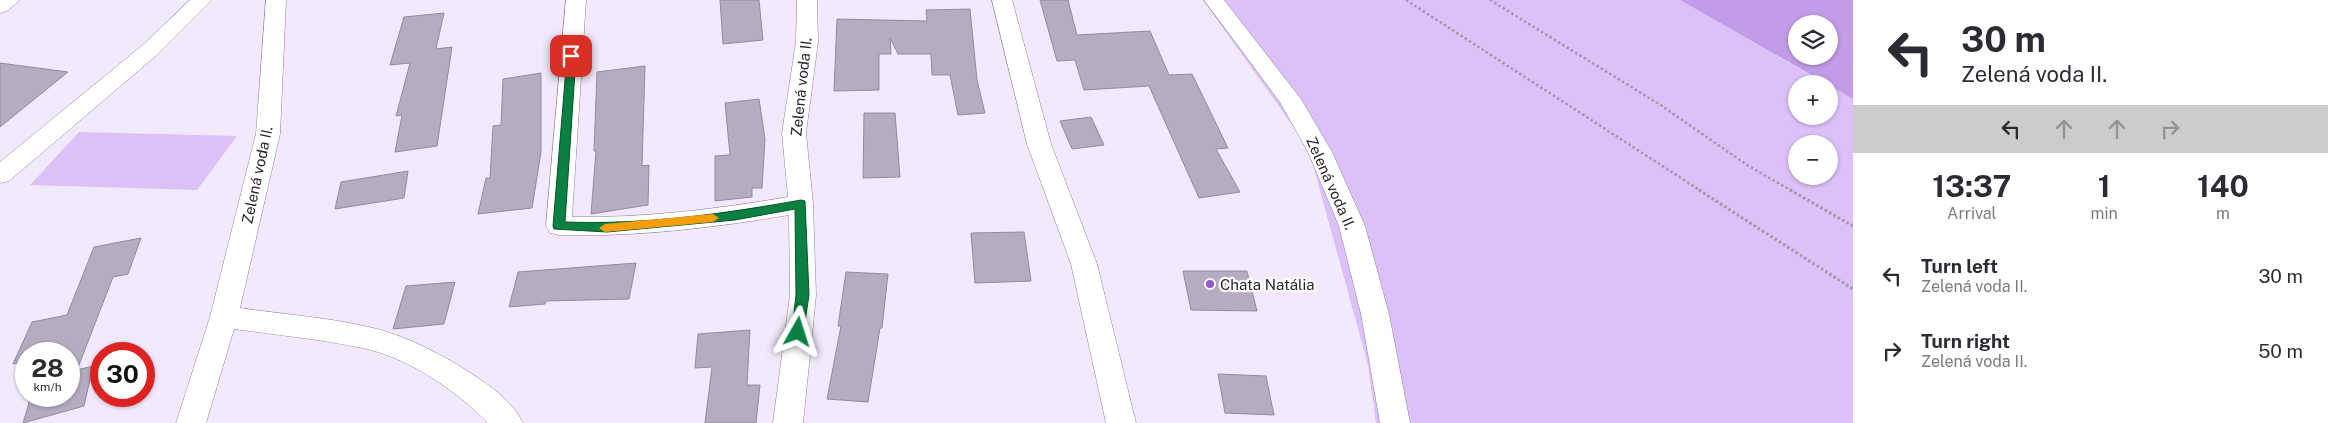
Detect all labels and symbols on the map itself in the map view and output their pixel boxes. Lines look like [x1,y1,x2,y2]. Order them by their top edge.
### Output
pin [550,35,592,77]
street label: Zelená voda II. [787,37,815,137]
street label: Zelená voda II. [238,125,276,225]
street label: Zelená voda II. [1303,134,1359,232]
place label: Chata Natália [1220,276,1314,293]
marker: Chata Natália [1204,278,1216,290]
position arrow [771,305,823,357]
speed limit sign: 30 [90,342,155,407]

